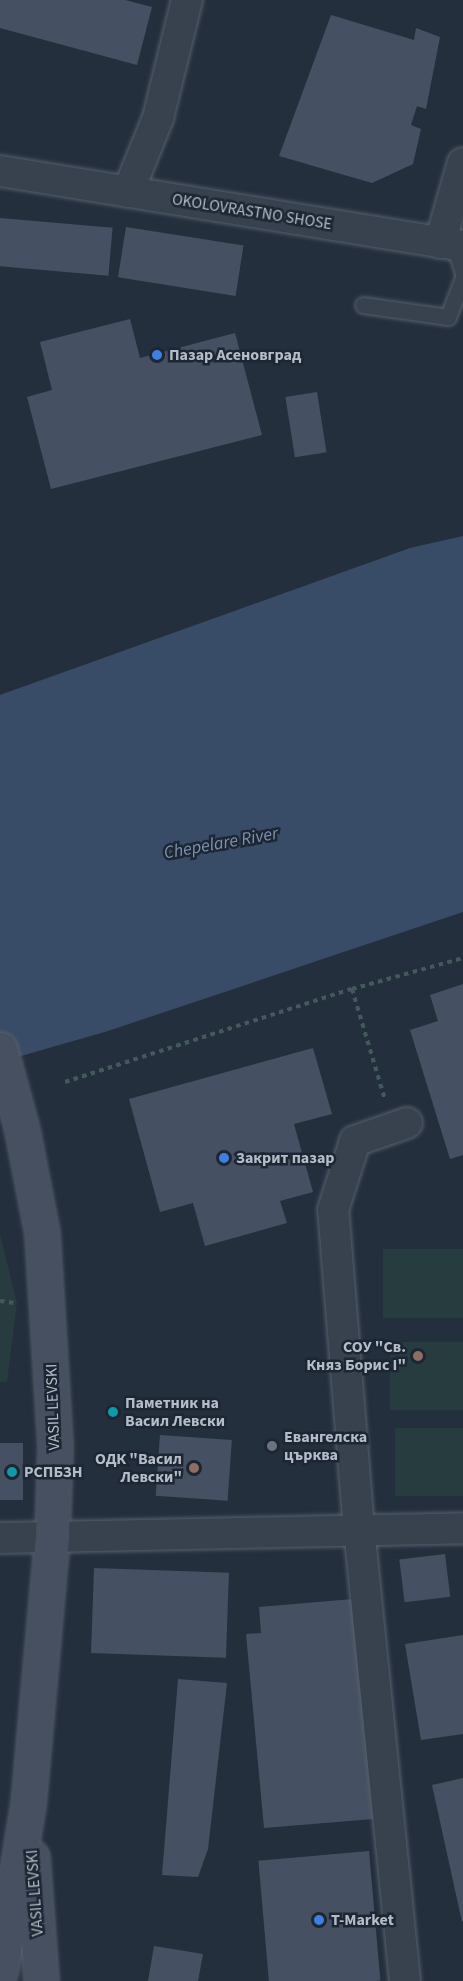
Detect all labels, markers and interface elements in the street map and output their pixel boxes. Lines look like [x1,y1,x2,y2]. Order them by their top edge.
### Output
street label: OKOLOVRASTNO SHOSE [171,190,333,234]
place label: Пазар Асеновград [169,345,301,365]
marker: Пазар Асеновград [150,348,164,362]
water label: Chepelare River [162,823,280,865]
place label: Закрит пазар [236,1148,334,1168]
marker: Закрит пазар [217,1151,231,1165]
place label: СОУ "Св. Княз Борис I" [306,1337,406,1375]
marker: СОУ "Св. Княз Борис I" [411,1349,425,1363]
street label: VASIL LEVSKI [42,1363,64,1451]
place label: Паметник на Васил Левски [125,1393,225,1431]
marker: Паметник на Васил Левски [106,1405,120,1419]
place label: Евангелска църква [284,1427,367,1465]
marker: Евангелска църква [265,1439,279,1453]
place label: ОДК "Васил Левски" [95,1449,182,1487]
marker: ОДК "Васил Левски" [187,1461,201,1475]
place label: РСПБЗН [24,1462,82,1482]
marker: РСПБЗН [5,1465,19,1479]
street label: VASIL LEVSKI [22,1849,48,1937]
place label: T-Market [331,1910,394,1930]
marker: T-Market [312,1913,326,1927]

